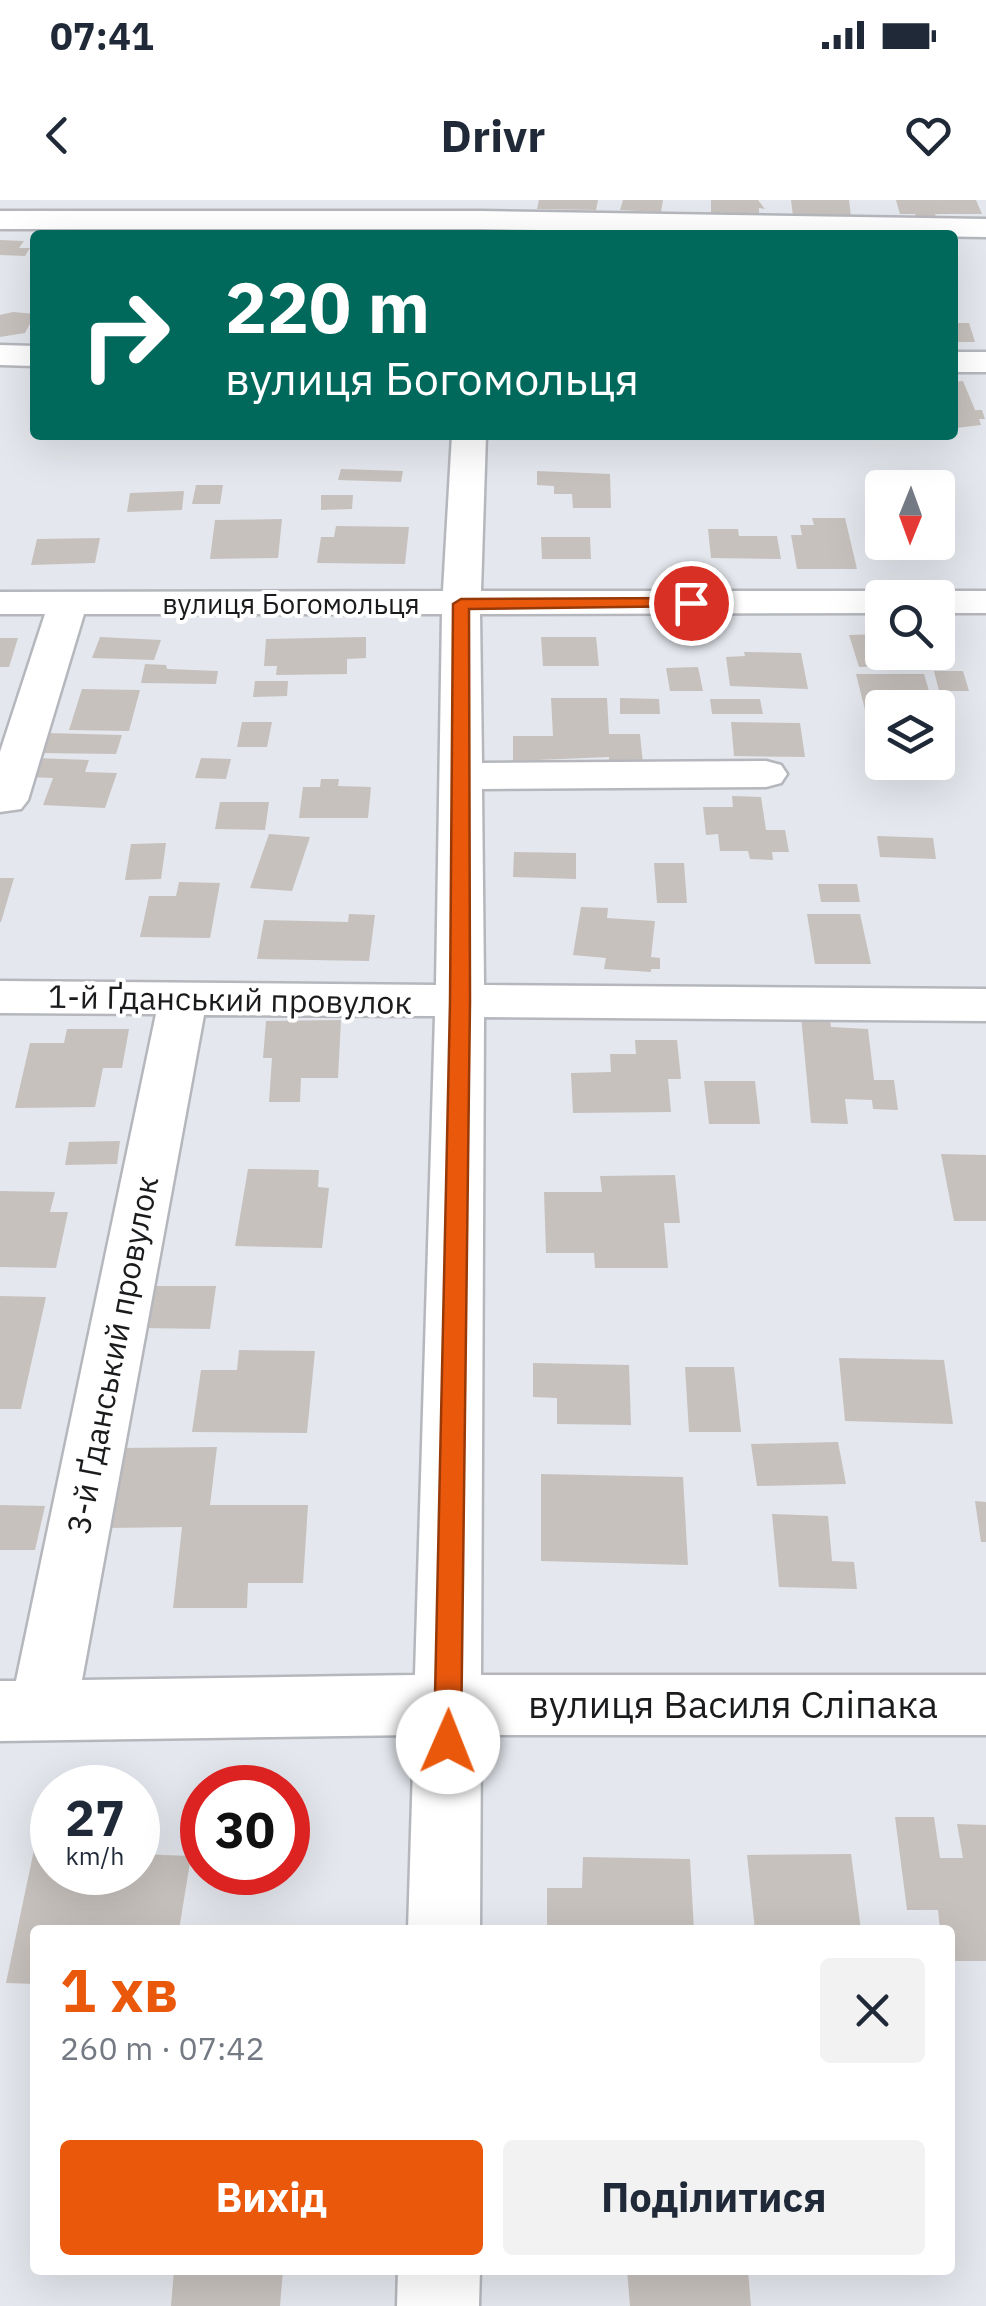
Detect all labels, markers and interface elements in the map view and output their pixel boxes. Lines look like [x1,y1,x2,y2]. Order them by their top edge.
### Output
text: 07:41 [50,11,154,60]
text: Drivr [441,106,545,164]
icon: back [30,108,85,163]
icon: heart [901,108,956,163]
text: 220 m [225,261,430,352]
icon: right [60,270,190,400]
text: вулиця Богомольця [225,349,639,407]
north arrow [865,470,955,560]
map controls [865,470,955,780]
pin [649,561,734,646]
icon: arrive [664,576,719,631]
button: search [865,580,955,670]
street label: вулиця Богомольця [162,585,420,622]
button: layers [865,690,955,780]
street label: 1-й Ґданський провулок [48,975,412,1023]
street label: 3-й Ґданський провулок [57,1172,167,1537]
street label: вулиця Василя Сліпака [528,1679,938,1728]
position arrow [396,1690,500,1794]
speed limit sign: 30 [180,1765,310,1895]
text: 27 [65,1785,125,1850]
text: km/h [66,1839,124,1872]
text: 1 хв [60,1950,178,2029]
button: close [820,1958,925,2063]
text: 260 m · 07:42 [60,2027,265,2069]
button: Вихід [60,2140,483,2255]
button: Поділитися [503,2140,925,2255]

